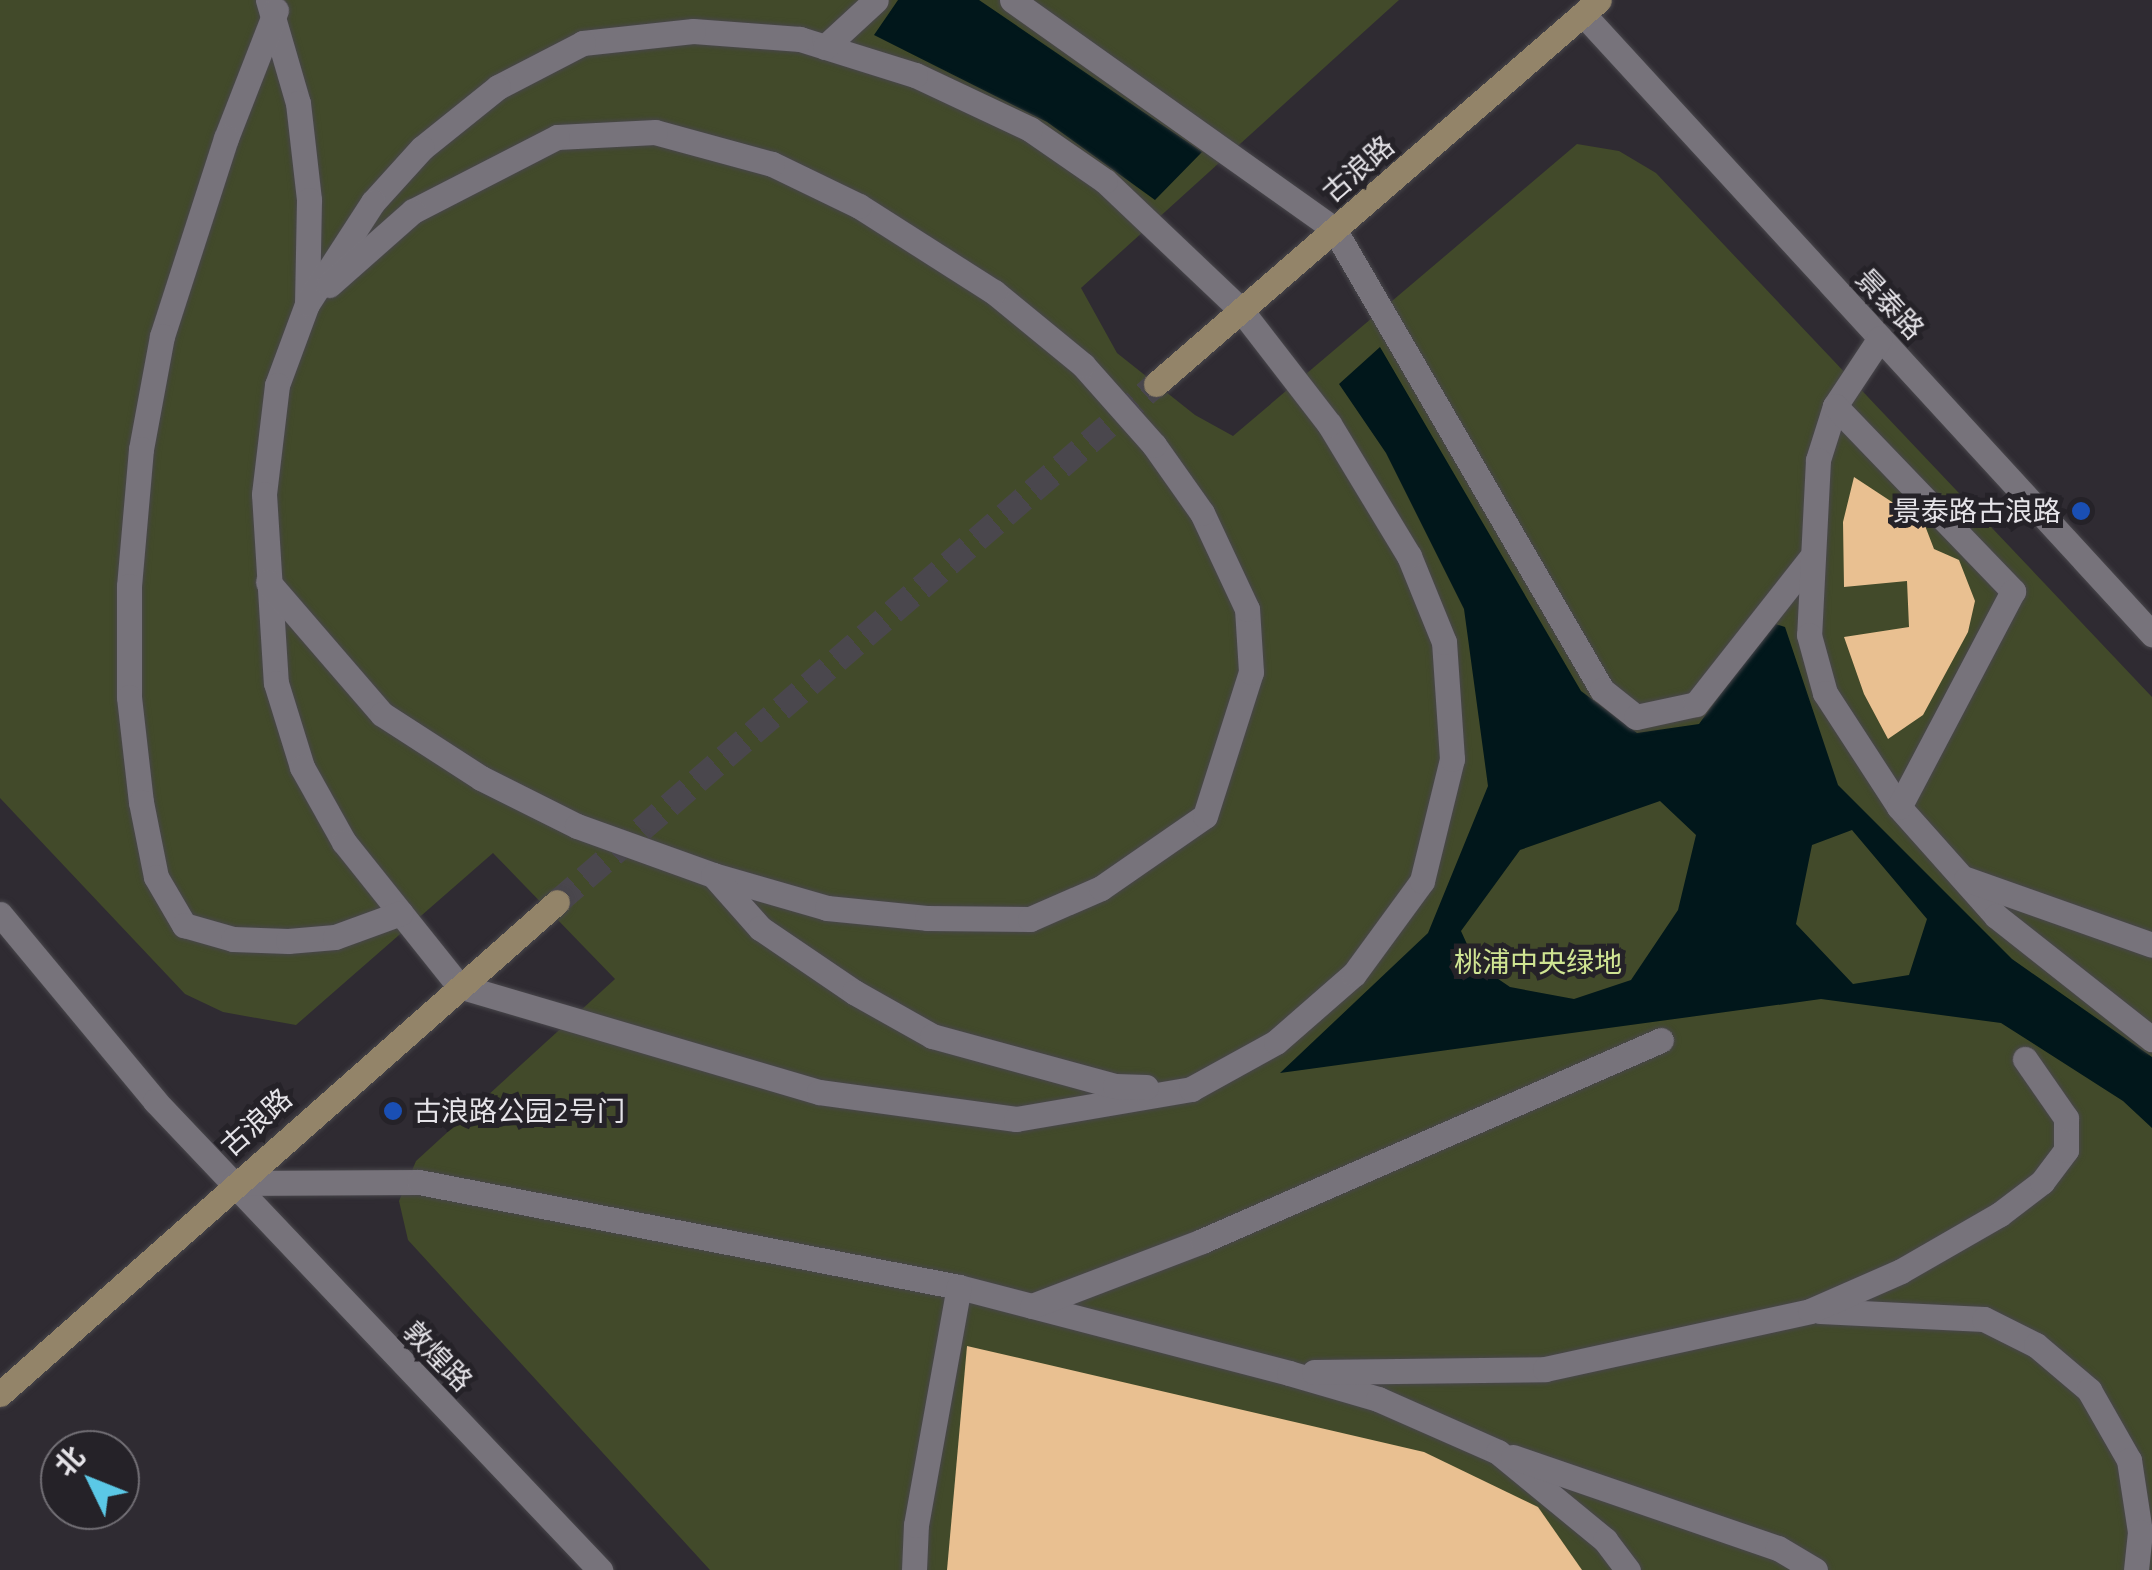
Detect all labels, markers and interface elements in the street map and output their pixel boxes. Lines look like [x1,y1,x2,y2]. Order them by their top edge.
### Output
street label: 古浪路 [1315,129,1401,209]
street label: 景泰路 [1849,262,1931,346]
place label: 景泰路古浪路 [1893,494,2061,528]
marker: 景泰路古浪路 [2070,500,2092,522]
park label: 桃浦中央绿地 [1454,945,1622,979]
street label: 古浪路 [214,1081,298,1163]
place label: 古浪路公园2号门 [413,1094,625,1128]
marker: 古浪路公园2号门 [382,1100,404,1122]
street label: 敦煌路 [397,1314,479,1398]
north arrow [40,1430,140,1530]
text: 北 [44,1436,94,1485]

